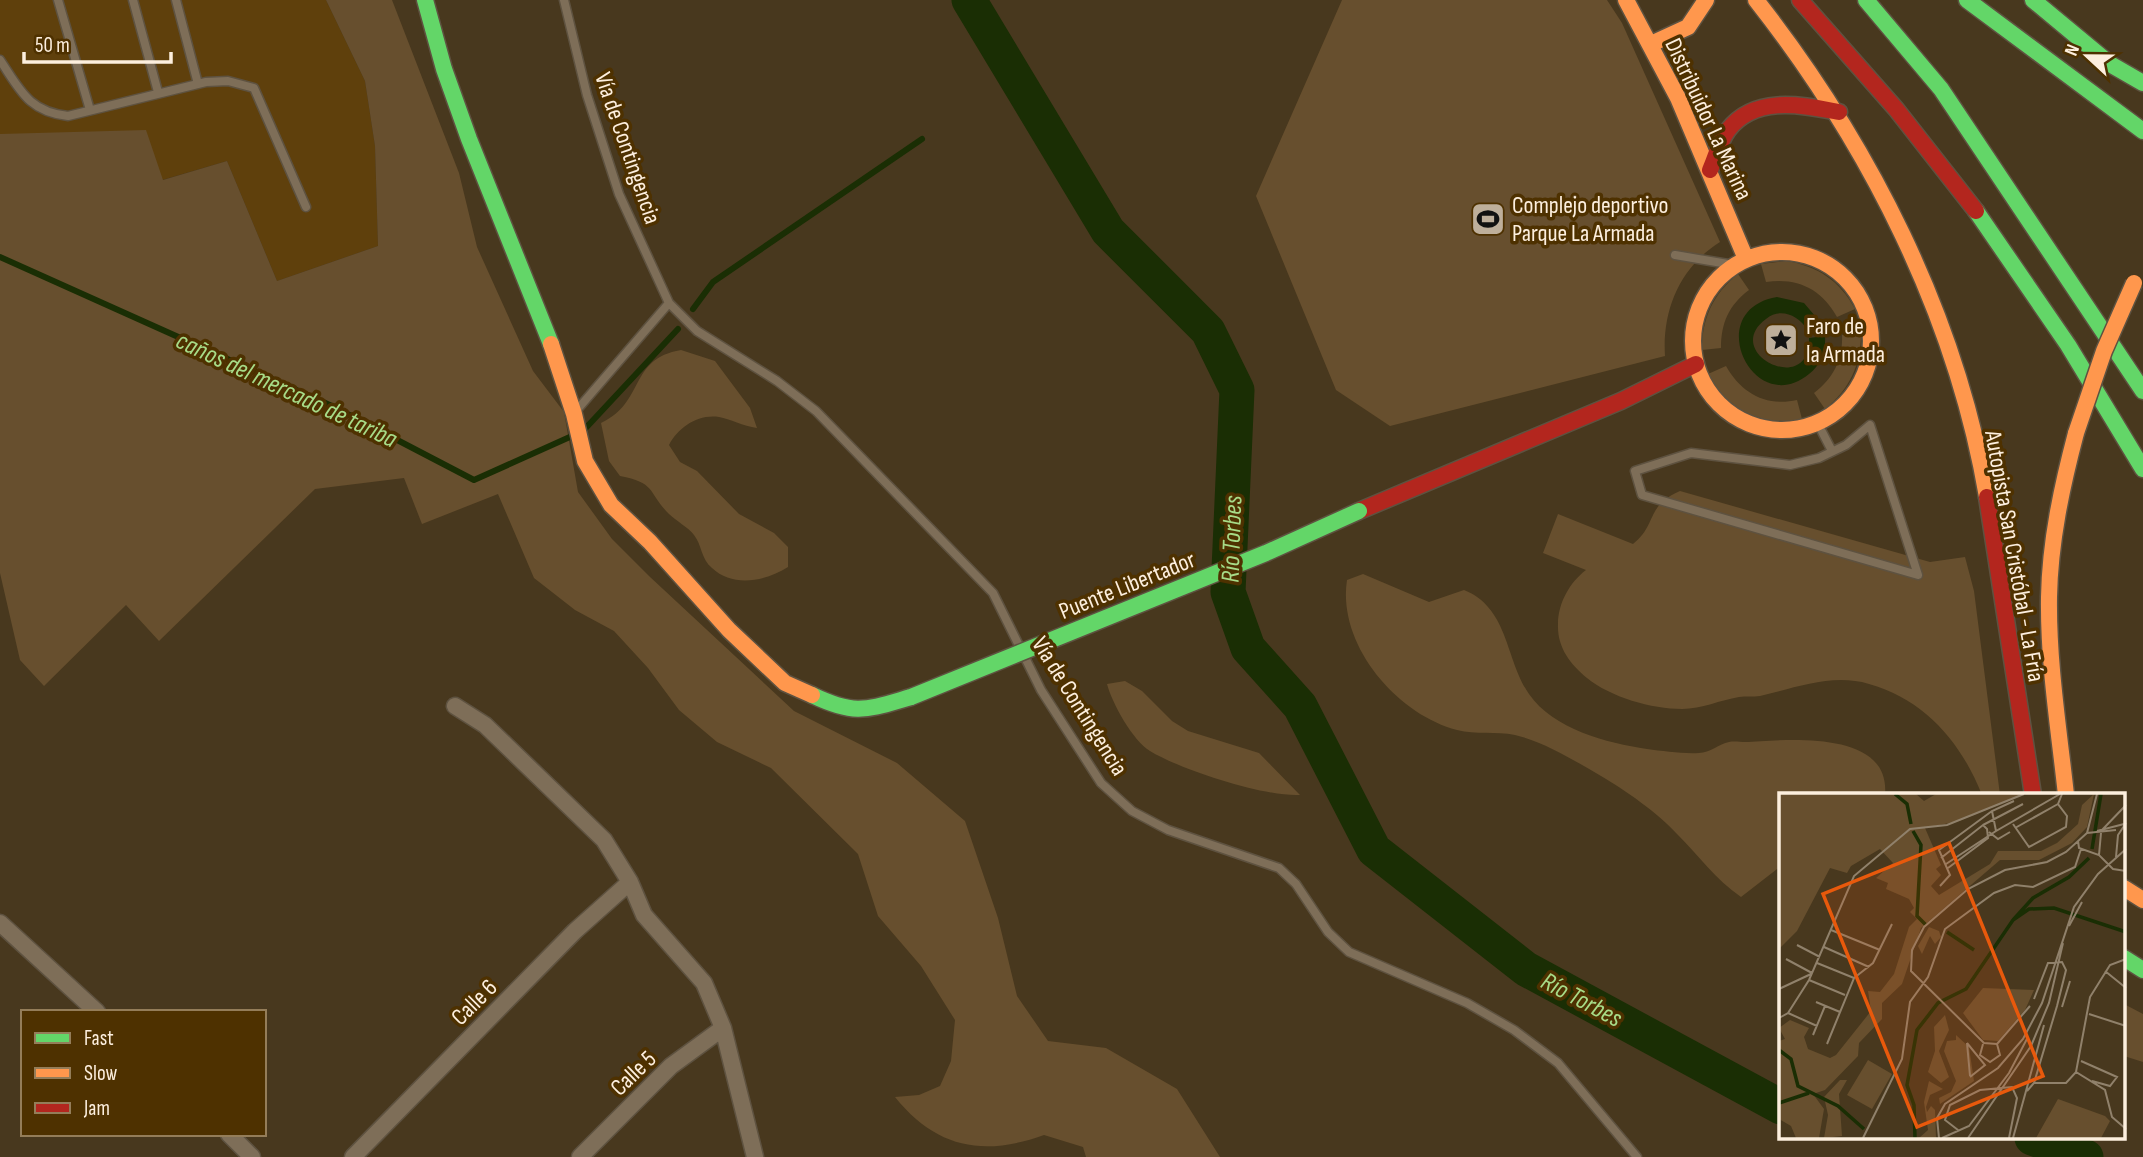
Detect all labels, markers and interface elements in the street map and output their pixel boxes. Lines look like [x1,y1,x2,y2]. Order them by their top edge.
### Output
scale bar [24,21,172,65]
north arrow [2052,21,2122,91]
text: 50 m [35,33,70,58]
street label: Distribuidor La Marina [1658,34,1759,205]
text: N [2060,41,2085,59]
street label: Vía de Contingencia [588,69,667,228]
place label: Complejo deportivo Parque La Armada [1512,191,1668,248]
sports icon: Complejo deportivo Parque La Armada [1469,200,1507,238]
place label: Faro de la Armada [1806,312,1885,369]
place icon: Faro de la Armada [1762,321,1800,359]
water label: caños del mercado de tariba [171,326,402,455]
street label: Autopista San Cristóbal - La Fría [1978,427,2051,684]
water label: Río Torbes [1215,495,1250,583]
street label: Puente Libertador [1055,545,1200,626]
street label: Vía de Contingencia [1025,631,1134,781]
inset map [1779,793,2126,1140]
water label: Río Torbes [1535,966,1627,1035]
street label: Calle 6 [445,973,503,1031]
legend [21,1010,266,1136]
text: Fast [84,1026,114,1051]
street label: Calle 5 [604,1045,662,1102]
text: Slow [84,1061,118,1086]
text: Jam [83,1096,110,1121]

